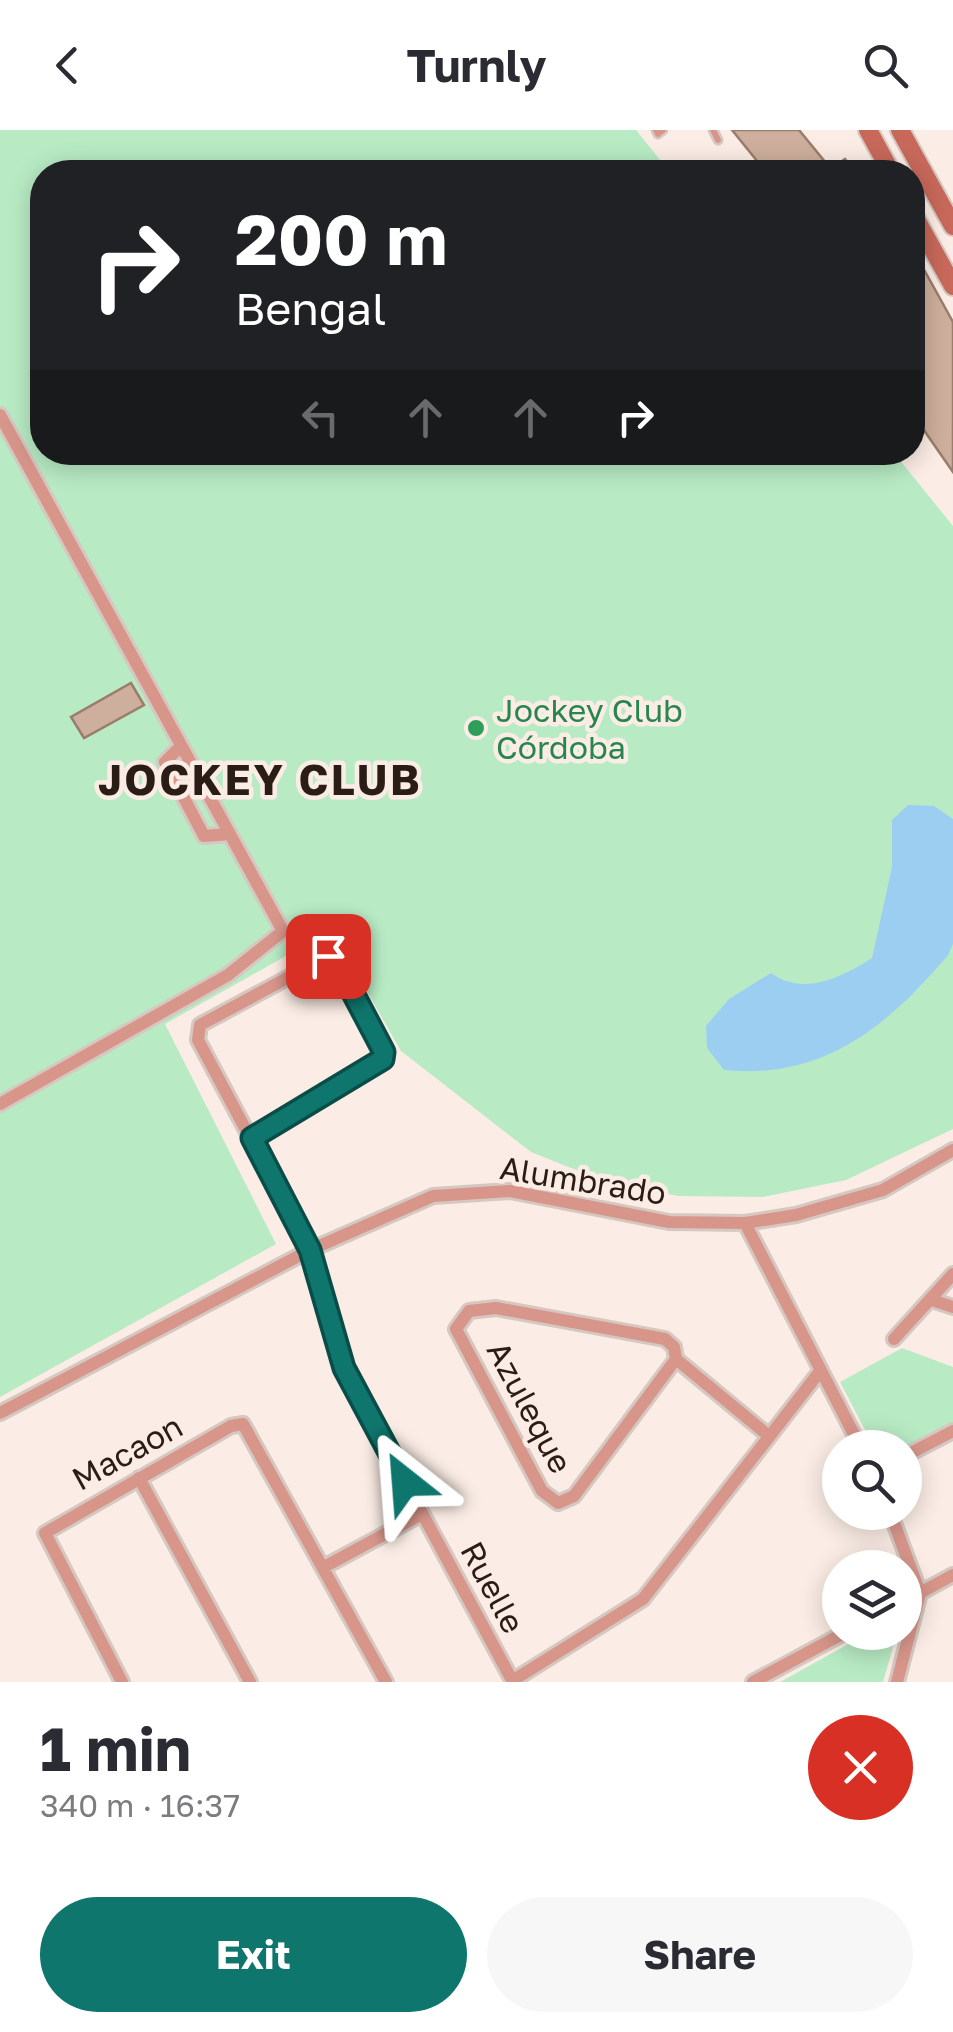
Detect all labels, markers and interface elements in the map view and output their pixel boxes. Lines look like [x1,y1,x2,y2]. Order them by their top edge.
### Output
icon: back [40,38,95,93]
text: Turnly [406,38,547,92]
icon: search [858,38,913,93]
text: 200 m [235,196,447,280]
icon: right [70,200,200,330]
text: Bengal [235,281,386,335]
icon: left [293,390,348,445]
icon: ahead [398,390,453,445]
icon: ahead [503,390,558,445]
icon: right [608,390,663,445]
place label: Jockey Club Córdoba [496,691,683,766]
marker: Jockey Club Córdoba [465,717,487,739]
district label: JOCKEY CLUB [98,754,422,804]
pin [286,914,371,999]
icon: arrive [301,929,356,984]
street label: Alumbrado [497,1148,669,1212]
street label: Azuleque [480,1335,580,1479]
street label: Macaon [65,1406,189,1498]
position arrow [353,1430,457,1534]
map controls [822,1430,922,1650]
button: search [822,1430,922,1530]
street label: Ruelle [453,1535,533,1639]
button: layers [822,1550,922,1650]
text: 1 min [40,1712,191,1784]
button: close [808,1715,913,1820]
text: 340 m · 16:37 [40,1786,240,1824]
button: Exit [40,1897,467,2012]
button: Share [487,1897,913,2012]

